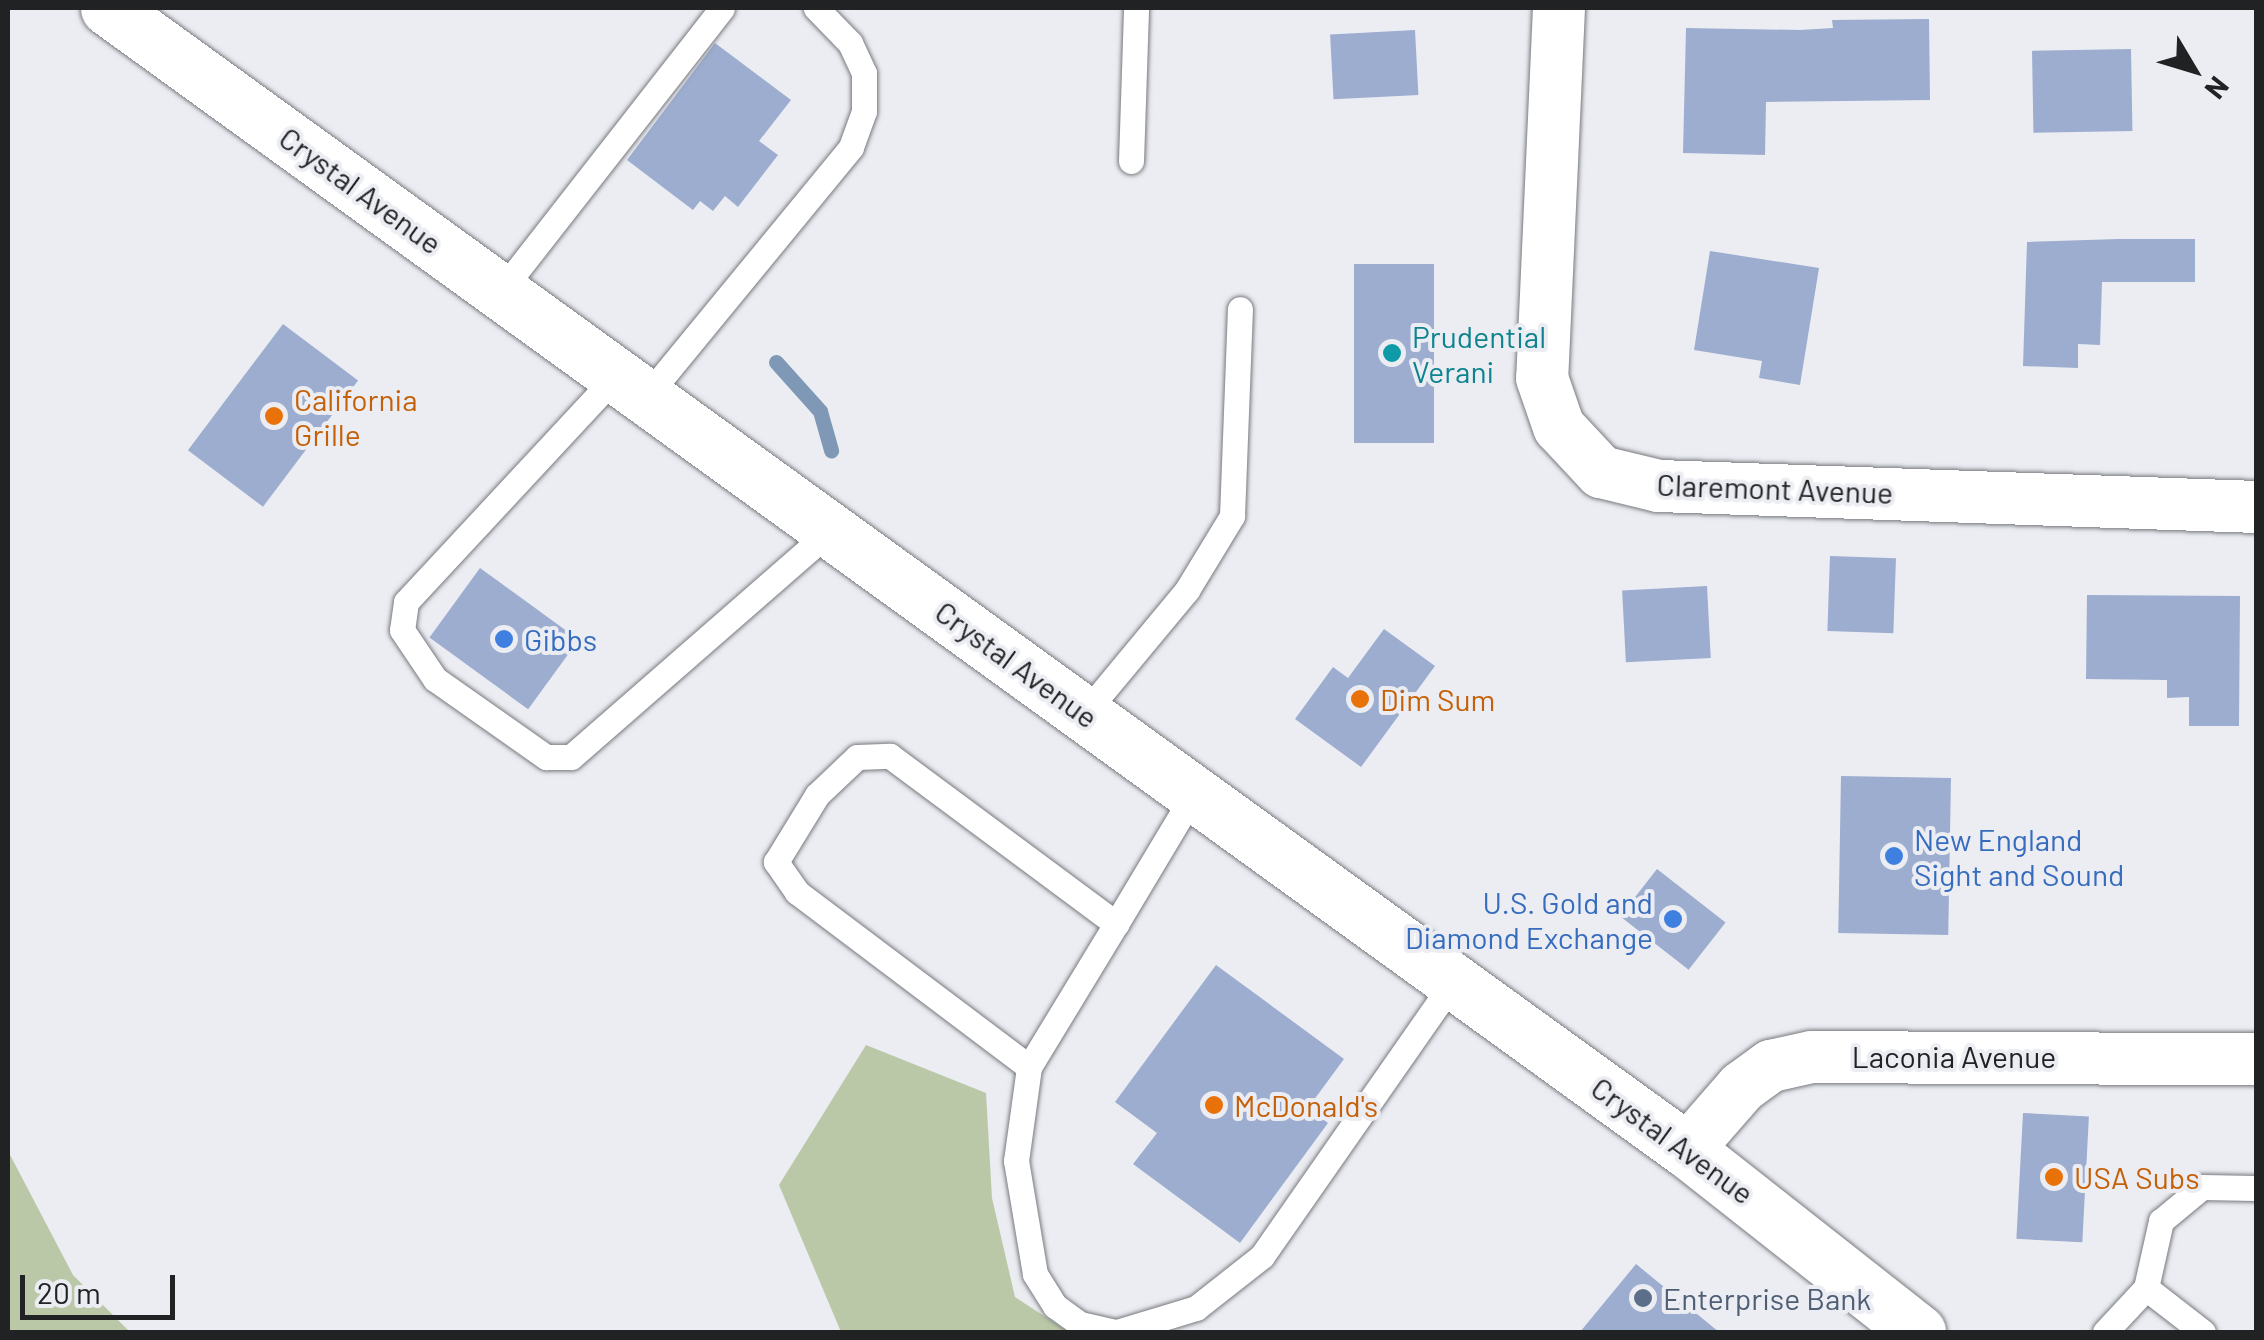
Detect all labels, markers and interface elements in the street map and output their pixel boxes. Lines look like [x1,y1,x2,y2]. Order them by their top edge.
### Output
north arrow [2144,20,2244,120]
text: N [2199,71,2237,106]
street label: Crystal Avenue [273,119,449,261]
place label: Prudential Verani [1412,318,1546,388]
marker: Prudential Verani [1381,342,1403,364]
place label: California Grille [294,381,418,452]
marker: California Grille [263,405,285,427]
street label: Claremont Avenue [1656,466,1894,510]
street label: Crystal Avenue [929,593,1105,735]
place label: Gibbs [524,621,597,657]
marker: Gibbs [493,628,515,650]
place label: Dim Sum [1380,681,1495,717]
marker: Dim Sum [1349,688,1371,710]
place label: New England Sight and Sound [1914,821,2124,892]
marker: New England Sight and Sound [1883,845,1905,867]
place label: U.S. Gold and Diamond Exchange [1405,884,1653,954]
marker: U.S. Gold and Diamond Exchange [1662,908,1684,930]
street label: Laconia Avenue [1852,1038,2056,1074]
street label: Crystal Avenue [1585,1069,1761,1211]
place label: McDonald's [1234,1087,1378,1123]
marker: McDonald's [1203,1094,1225,1116]
place label: USA Subs [2074,1159,2200,1195]
marker: USA Subs [2043,1166,2065,1188]
scale bar [25,1255,180,1317]
text: 20 m [37,1274,101,1310]
place label: Enterprise Bank [1663,1280,1871,1316]
marker: Enterprise Bank [1632,1287,1654,1309]

